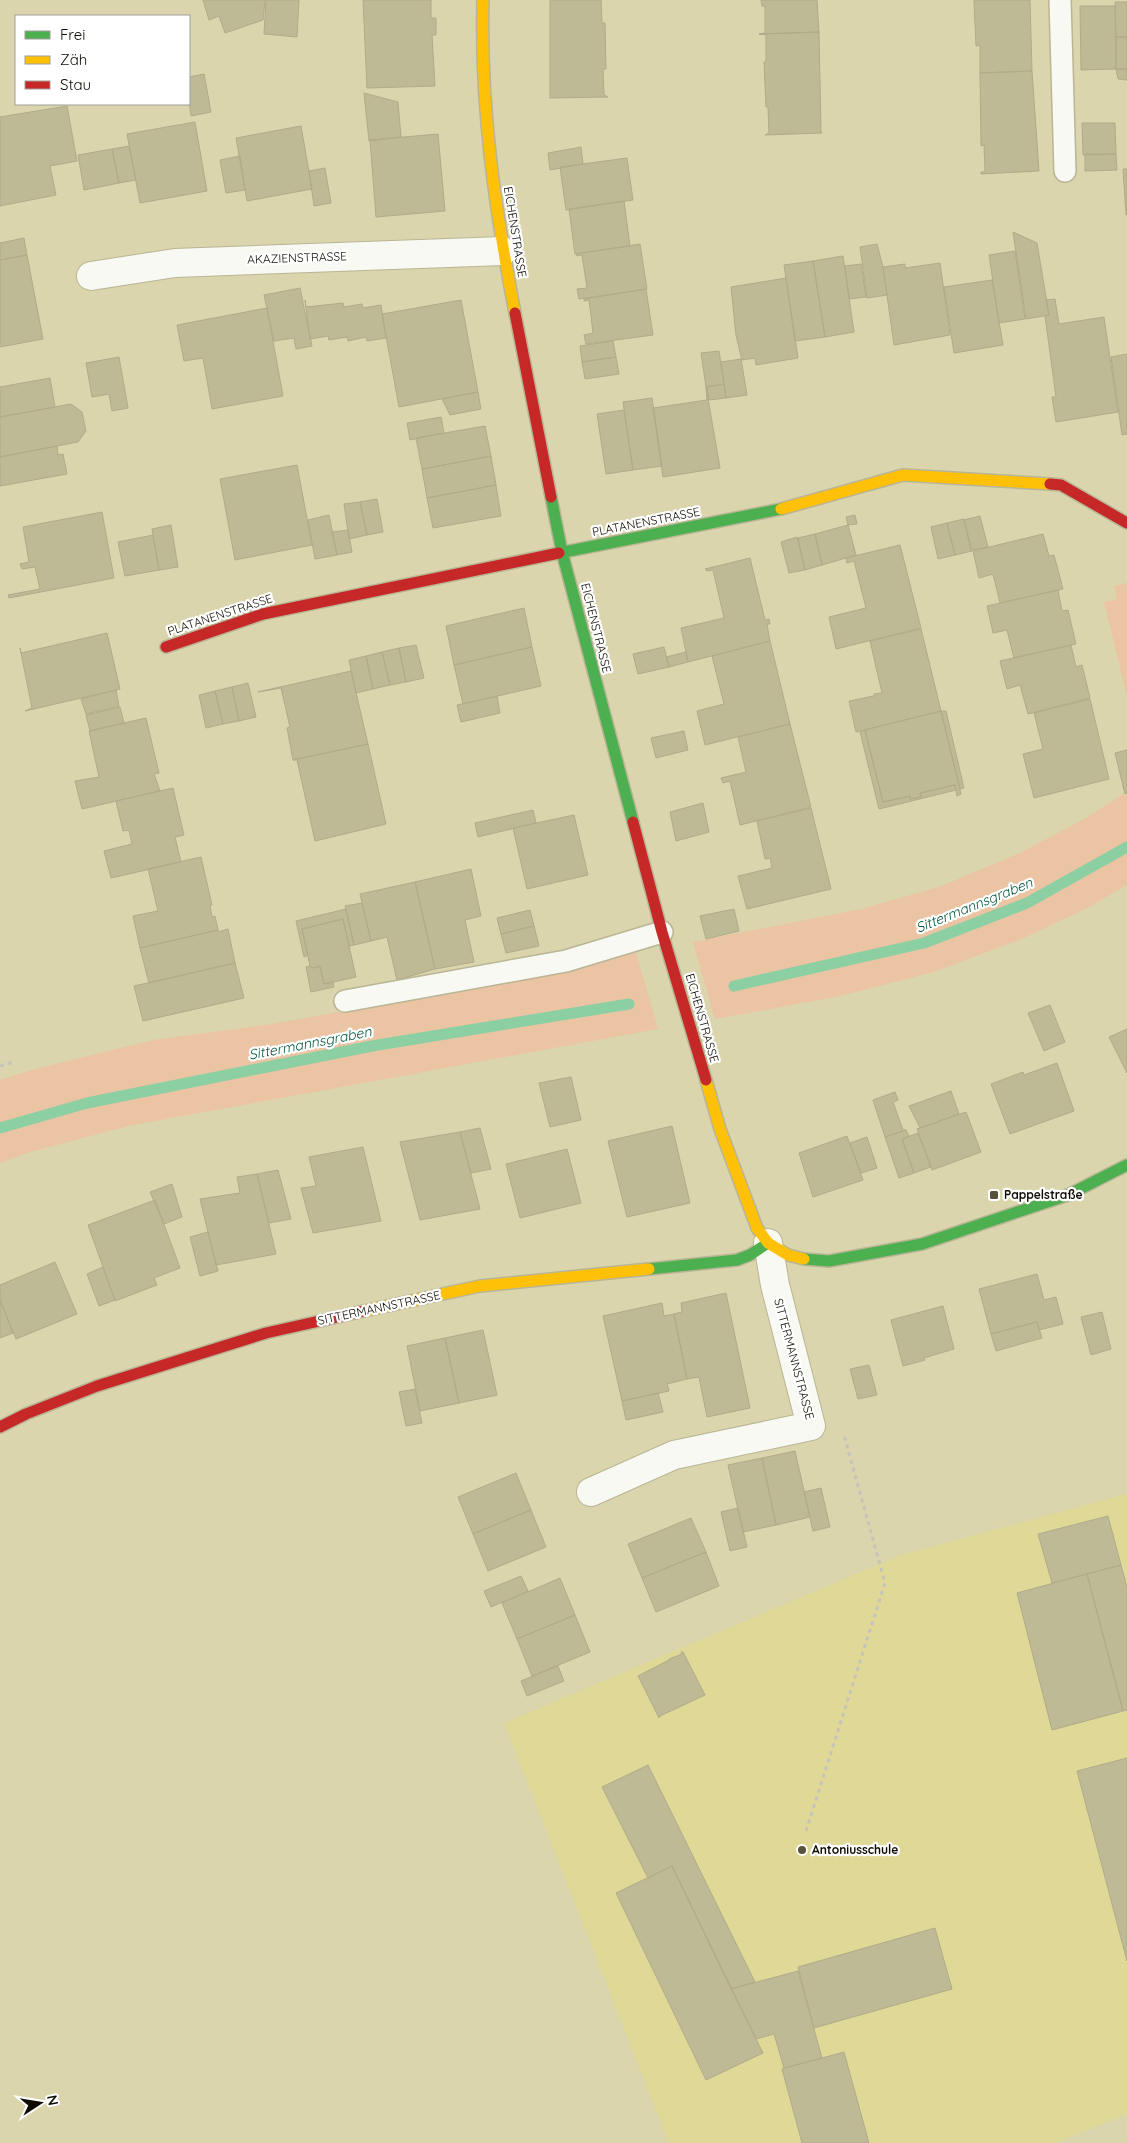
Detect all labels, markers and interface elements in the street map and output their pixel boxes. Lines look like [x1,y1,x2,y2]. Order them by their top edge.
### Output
legend [15,15,190,105]
text: Frei [60,25,86,44]
text: Zäh [60,50,87,69]
text: Stau [60,75,91,94]
street label: EICHENSTRASSE [501,185,530,279]
street label: AKAZIENSTRASSE [247,248,347,267]
street label: PLATANENSTRASSE [591,504,701,539]
street label: EICHENSTRASSE [578,581,615,674]
street label: PLATANENSTRASSE [165,590,274,639]
water label: Sittermannsgraben [913,873,1036,937]
street label: EICHENSTRASSE [683,972,722,1064]
water label: Sittermannsgraben [247,1022,374,1064]
place label: Pappelstraße [1004,1187,1082,1202]
marker: Pappelstraße [988,1189,1000,1201]
street label: SITTERMANNSTRASSE [316,1287,442,1328]
street label: SITTERMANNSTRASSE [771,1297,818,1421]
place label: Antoniusschule [812,1842,898,1857]
marker: Antoniusschule [796,1844,808,1856]
north arrow [15,2078,65,2128]
text: N [43,2093,63,2107]

